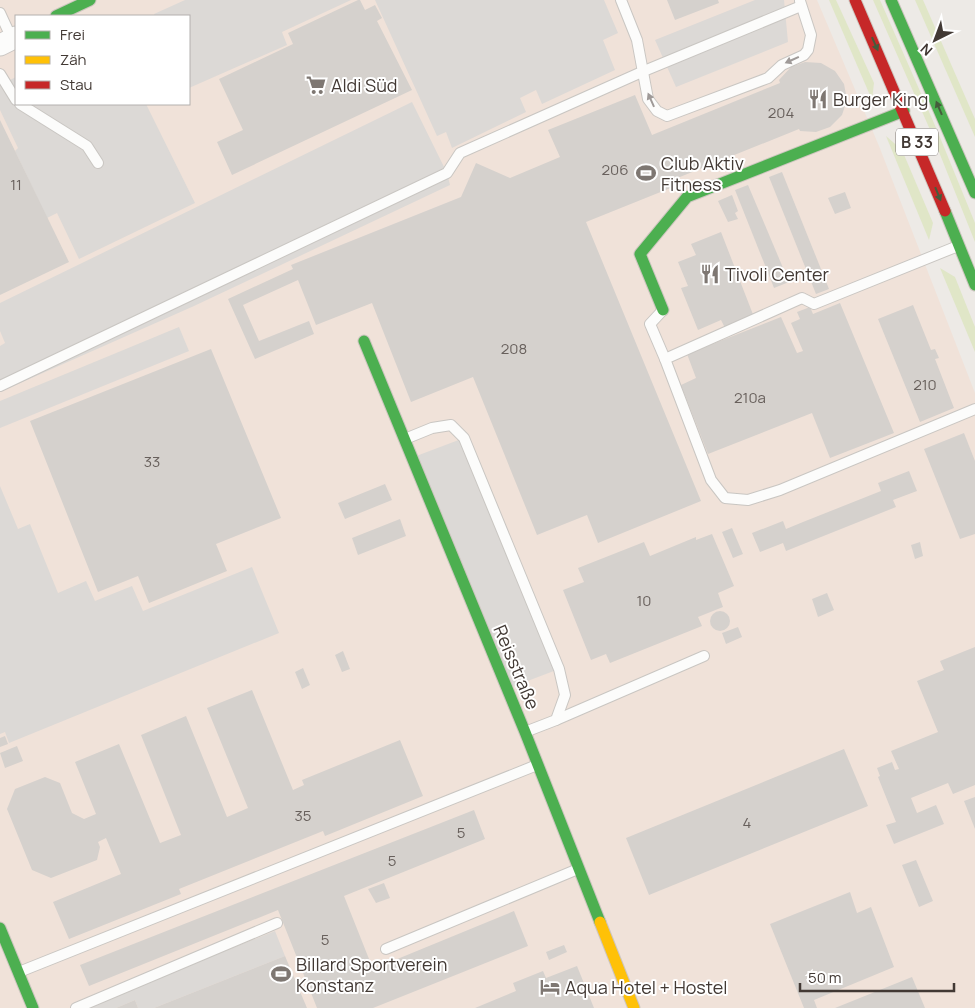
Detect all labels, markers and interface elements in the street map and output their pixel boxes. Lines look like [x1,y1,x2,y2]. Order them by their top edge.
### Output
legend [15,15,190,105]
north arrow [910,15,960,65]
text: Frei [60,24,85,45]
one-way arrow [870,37,879,52]
text: N [916,40,936,60]
text: Zäh [60,49,87,70]
one-way arrow [785,57,799,65]
place label: Aldi Süd [331,73,398,97]
text: Stau [60,74,93,95]
supermarket icon: Aldi Süd [305,74,327,96]
place label: Burger King [833,87,928,111]
restaurant icon: Burger King [807,88,829,110]
one-way arrow [646,92,655,107]
one-way arrow [935,101,943,115]
house number: 204 [768,102,794,123]
road number: B 33 [896,128,938,156]
place label: Club Aktiv Fitness [661,151,744,196]
house number: 206 [601,159,629,180]
sports icon: Club Aktiv Fitness [635,162,657,184]
house number: 11 [10,174,22,195]
one-way arrow [935,187,943,201]
place label: Tivoli Center [725,262,830,286]
restaurant icon: Tivoli Center [699,263,721,285]
house number: 208 [501,338,527,359]
house number: 210 [913,374,937,395]
house number: 210a [734,387,766,408]
house number: 33 [144,451,160,472]
house number: 10 [637,590,652,611]
street label: Reisstraße [488,621,546,713]
house number: 35 [295,805,311,826]
house number: 4 [743,812,752,833]
house number: 5 [457,822,465,843]
house number: 5 [388,850,396,871]
house number: 5 [321,929,329,950]
place label: Billard Sportverein Konstanz [296,952,447,997]
scale bar [800,960,954,992]
sports icon: Billard Sportverein Konstanz [270,963,292,985]
text: 50 m [808,967,842,988]
place label: Aqua Hotel + Hostel [565,975,727,999]
hotel icon: Aqua Hotel + Hostel [539,976,561,998]

